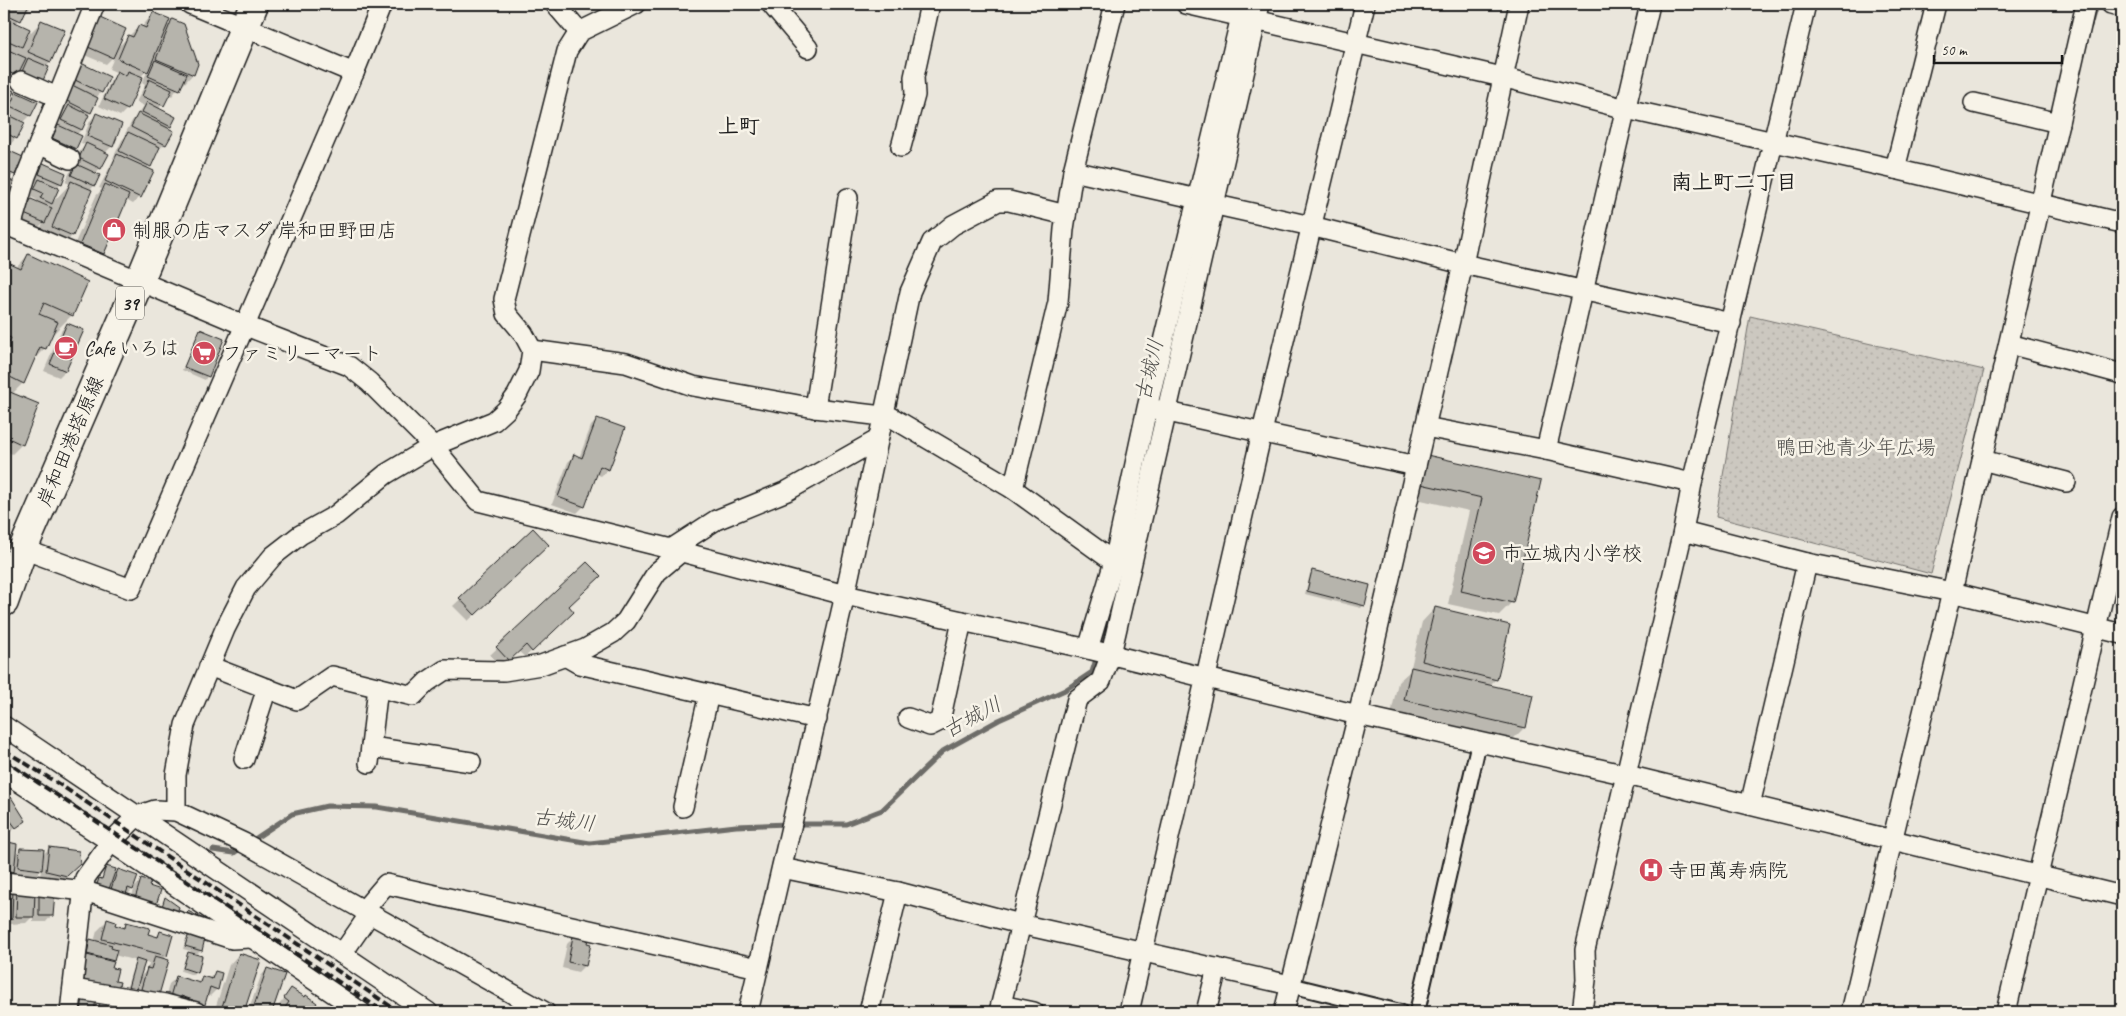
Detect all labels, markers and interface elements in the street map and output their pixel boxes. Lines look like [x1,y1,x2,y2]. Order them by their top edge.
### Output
scale bar [1934,32,2061,64]
text: 50 m [1941,41,1968,60]
district label: 上町 [718,113,760,139]
district label: 南上町二丁目 [1671,169,1797,195]
shop icon: 制服の店マスダ 岸和田野田店 [101,217,127,243]
place label: 制服の店マスダ 岸和田野田店 [132,218,397,243]
road number: 39 [116,286,144,320]
cafe icon: Cafe いろは [53,335,79,361]
place label: Cafe いろは [84,336,179,361]
water label: 古城川 [1129,336,1169,404]
supermarket icon: ファミリーマート [191,340,217,366]
place label: ファミリーマート [222,341,382,366]
street label: 岸和田港塔原線 [32,372,109,511]
park label: 鴨田池青少年広場 [1776,435,1936,460]
school or university icon: 市立城内小学校 [1471,540,1497,566]
place label: 市立城内小学校 [1502,541,1642,566]
water label: 古城川 [938,691,1006,743]
water label: 古城川 [531,803,597,837]
hospital icon: 寺田萬寿病院 [1638,857,1664,883]
place label: 寺田萬寿病院 [1668,858,1788,883]

